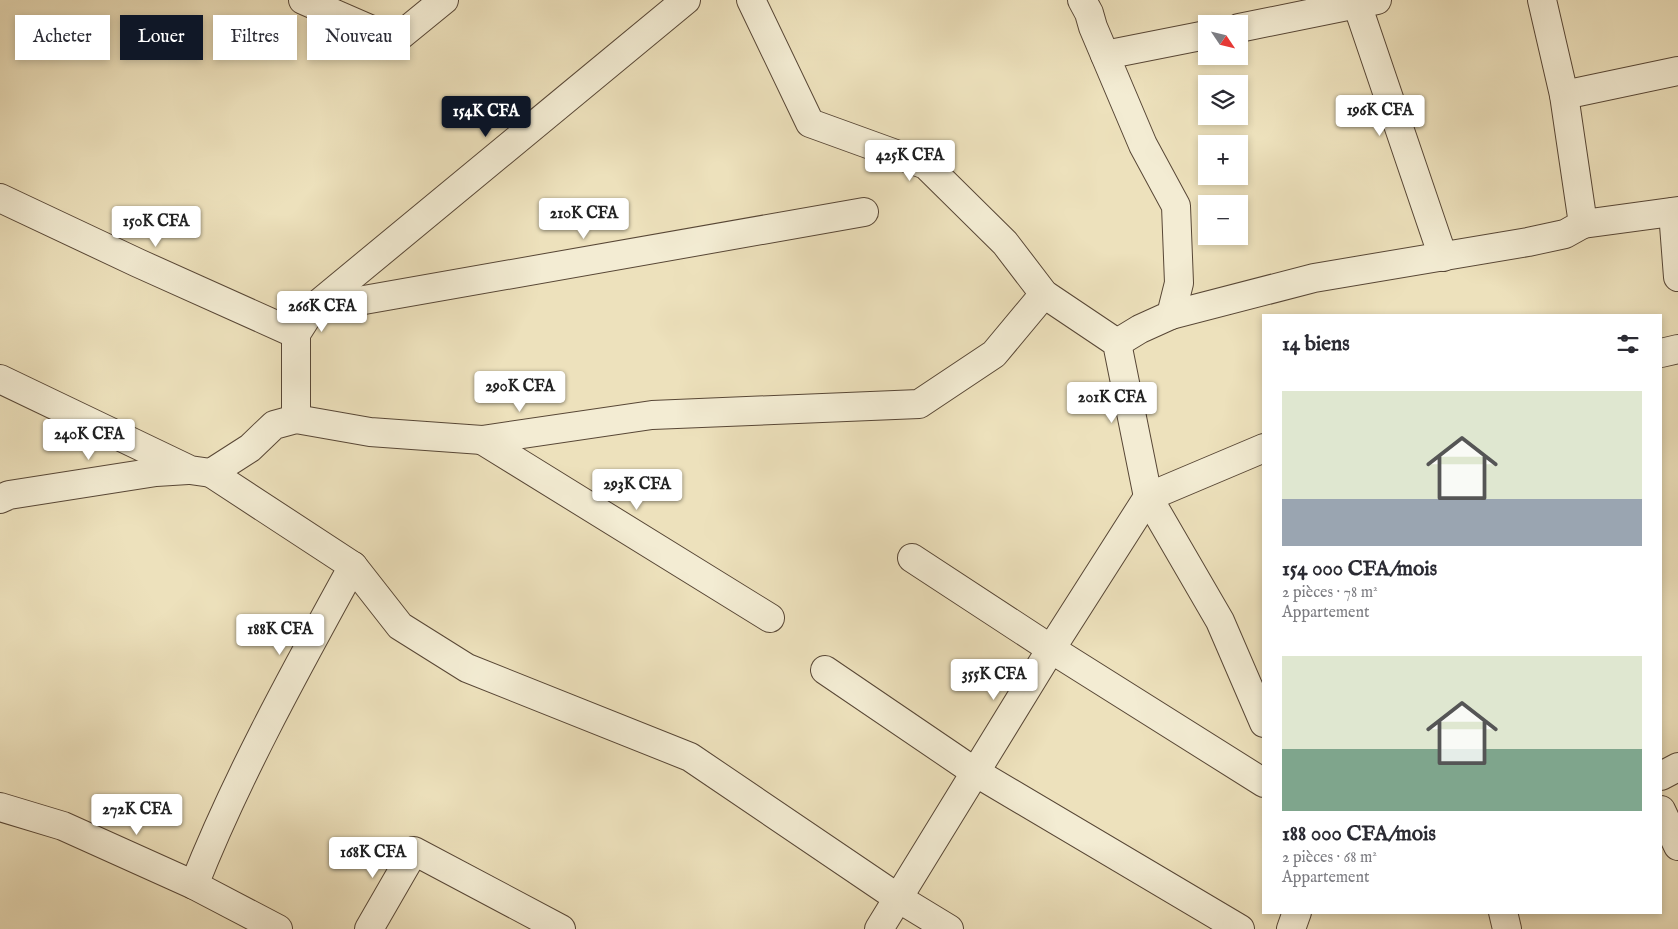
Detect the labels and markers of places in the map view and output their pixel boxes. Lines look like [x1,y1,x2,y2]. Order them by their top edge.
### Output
pin: 196K CFA [1328,94,1432,137]
pin: 154K CFA [434,96,538,138]
pin: 425K CFA [858,140,962,182]
pin: 210K CFA [532,198,636,240]
pin: 150K CFA [104,206,208,248]
pin: 266K CFA [270,290,374,333]
pin: 290K CFA [468,370,572,413]
pin: 201K CFA [1060,382,1164,424]
pin: 240K CFA [37,418,141,461]
pin: 293K CFA [585,468,689,511]
pin: 188K CFA [228,614,332,656]
pin: 355K CFA [942,658,1046,701]
pin: 272K CFA [85,794,189,836]
pin: 168K CFA [321,836,425,879]

